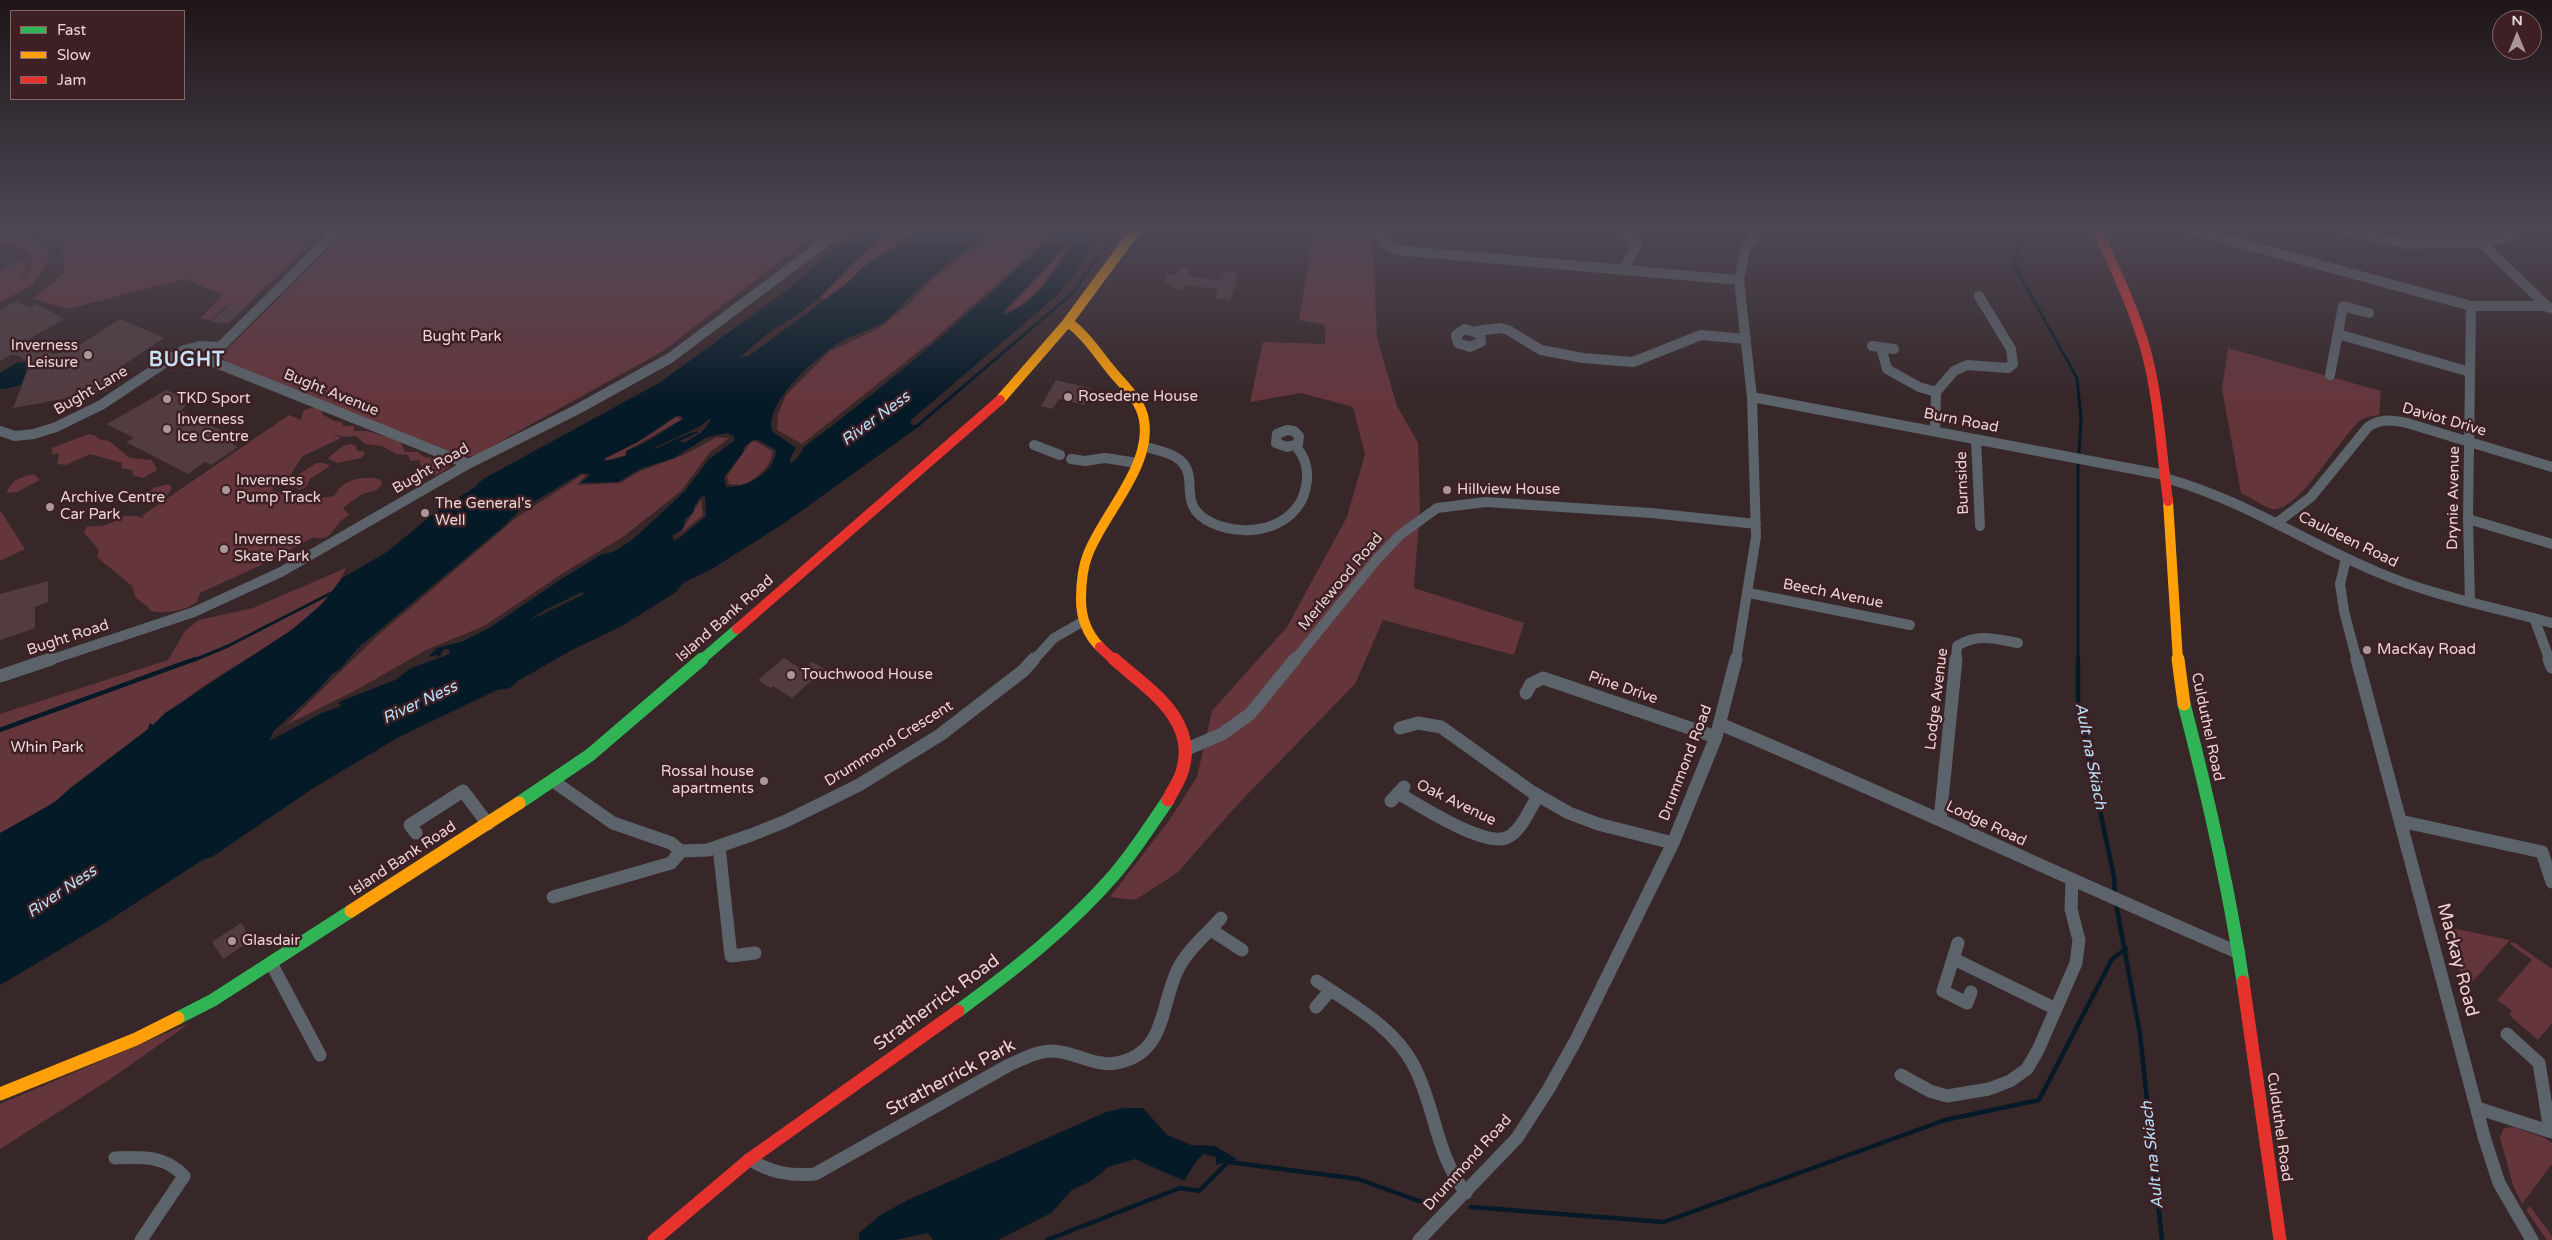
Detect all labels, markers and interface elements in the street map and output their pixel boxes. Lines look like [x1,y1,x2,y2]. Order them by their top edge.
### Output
legend [10,10,185,100]
north arrow [2492,10,2542,60]
text: N [2511,12,2523,29]
text: Fast [57,21,86,39]
text: Slow [57,46,91,64]
text: Jam [57,71,86,89]
park label: Bught Park [422,328,502,346]
place label: Inverness Leisure [11,337,78,372]
marker: Inverness Leisure [82,349,94,361]
district label: BUGHT [148,349,226,373]
street label: Bught Lane [51,363,131,419]
street label: Bught Avenue [281,366,381,420]
water label: River Ness [838,388,914,450]
place label: Rosedene House [1078,388,1198,406]
place label: TKD Sport [177,390,251,408]
marker: Rosedene House [1062,391,1074,403]
marker: TKD Sport [161,393,173,405]
street label: Daviot Drive [2400,399,2488,441]
street label: Burn Road [1922,405,2000,437]
place label: Inverness Ice Centre [177,411,249,446]
marker: Inverness Ice Centre [161,423,173,435]
street label: Bught Road [390,440,472,498]
street label: Drynie Avenue [2444,446,2464,550]
street label: Burnside [1953,451,1973,515]
place label: Inverness Pump Track [236,472,321,507]
place label: Hillview House [1457,481,1560,499]
marker: Inverness Pump Track [220,484,232,496]
marker: Hillview House [1441,484,1453,496]
place label: Archive Centre Car Park [60,489,165,524]
place label: The General's Well [435,495,531,530]
marker: Archive Centre Car Park [44,501,56,513]
marker: The General's Well [419,507,431,519]
street label: Cauldeen Road [2295,508,2401,572]
street label: Merlewood Road [1295,530,1387,634]
place label: Inverness Skate Park [234,531,309,566]
marker: Inverness Skate Park [218,543,230,555]
street label: Island Bank Road [672,572,778,666]
street label: Beech Avenue [1781,575,1885,613]
street label: Bught Road [25,616,111,660]
place label: MacKay Road [2377,641,2476,659]
marker: MacKay Road [2361,644,2373,656]
street label: Lodge Avenue [1922,647,1952,751]
place label: Touchwood House [801,666,933,684]
street label: Pine Drive [1586,668,1660,708]
marker: Touchwood House [785,669,797,681]
street label: Culduthel Road [2187,671,2227,783]
water label: River Ness [380,677,460,729]
street label: Drummond Crescent [822,697,956,791]
water label: Ault na Skiach [2070,701,2110,811]
street label: Drummond Road [1656,702,1716,824]
park label: Whin Park [10,739,84,757]
place label: Rossal house apartments [661,763,754,798]
marker: Rossal house apartments [758,775,770,787]
street label: Oak Avenue [1413,776,1499,830]
street label: Lodge Road [1943,798,2029,850]
street label: Island Bank Road [346,818,460,900]
water label: River Ness [23,862,101,922]
street label: Mackay Road [2432,901,2482,1019]
place label: Glasdair [242,932,300,950]
marker: Glasdair [226,935,238,947]
street label: Stratherrick Road [870,950,1004,1056]
street label: Stratherrick Park [883,1035,1019,1121]
street label: Culduthel Road [2262,1071,2296,1183]
water label: Ault na Skiach [2138,1100,2168,1210]
street label: Drummond Road [1420,1111,1516,1215]

